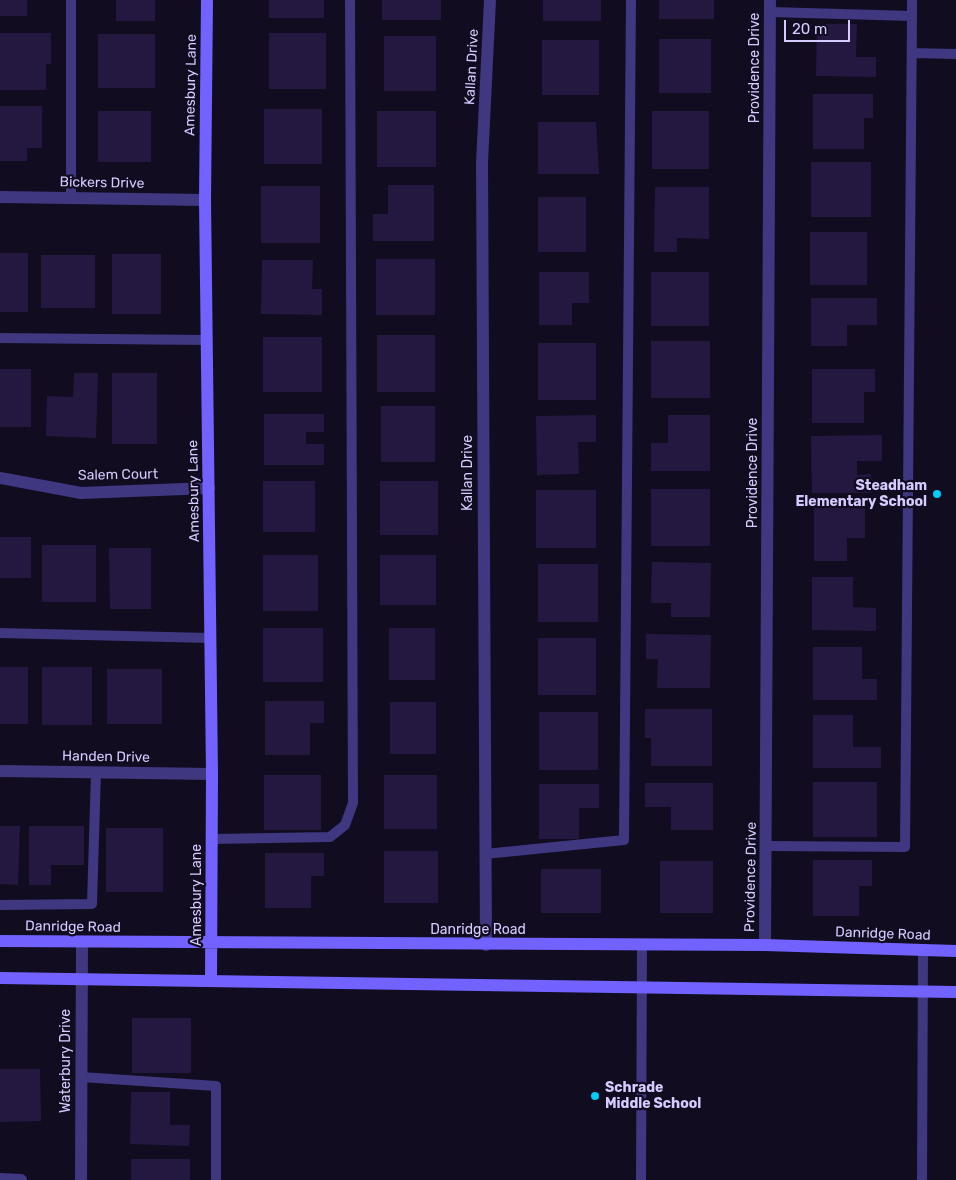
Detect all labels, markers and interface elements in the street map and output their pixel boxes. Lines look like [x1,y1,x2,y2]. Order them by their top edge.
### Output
scale bar [786,10,852,42]
street label: Providence Drive [747,13,763,123]
text: 20 m [792,20,827,38]
street label: Kallan Drive [462,29,482,105]
street label: Amesbury Lane [182,34,200,136]
street label: Bickers Drive [59,174,145,192]
street label: Providence Drive [745,418,761,528]
street label: Kallan Drive [460,435,476,511]
street label: Amesbury Lane [185,440,203,542]
street label: Salem Court [78,466,158,484]
place label: Steadham Elementary School [795,478,927,511]
marker: Steadham Elementary School [931,488,943,500]
street label: Handen Drive [62,748,150,766]
street label: Providence Drive [742,822,760,932]
street label: Amesbury Lane [189,844,205,946]
street label: Danridge Road [25,918,121,936]
street label: Danridge Road [430,922,526,938]
street label: Danridge Road [835,924,931,944]
street label: Waterbury Drive [58,1009,74,1113]
place label: Schrade Middle School [605,1080,701,1112]
marker: Schrade Middle School [589,1090,601,1102]

